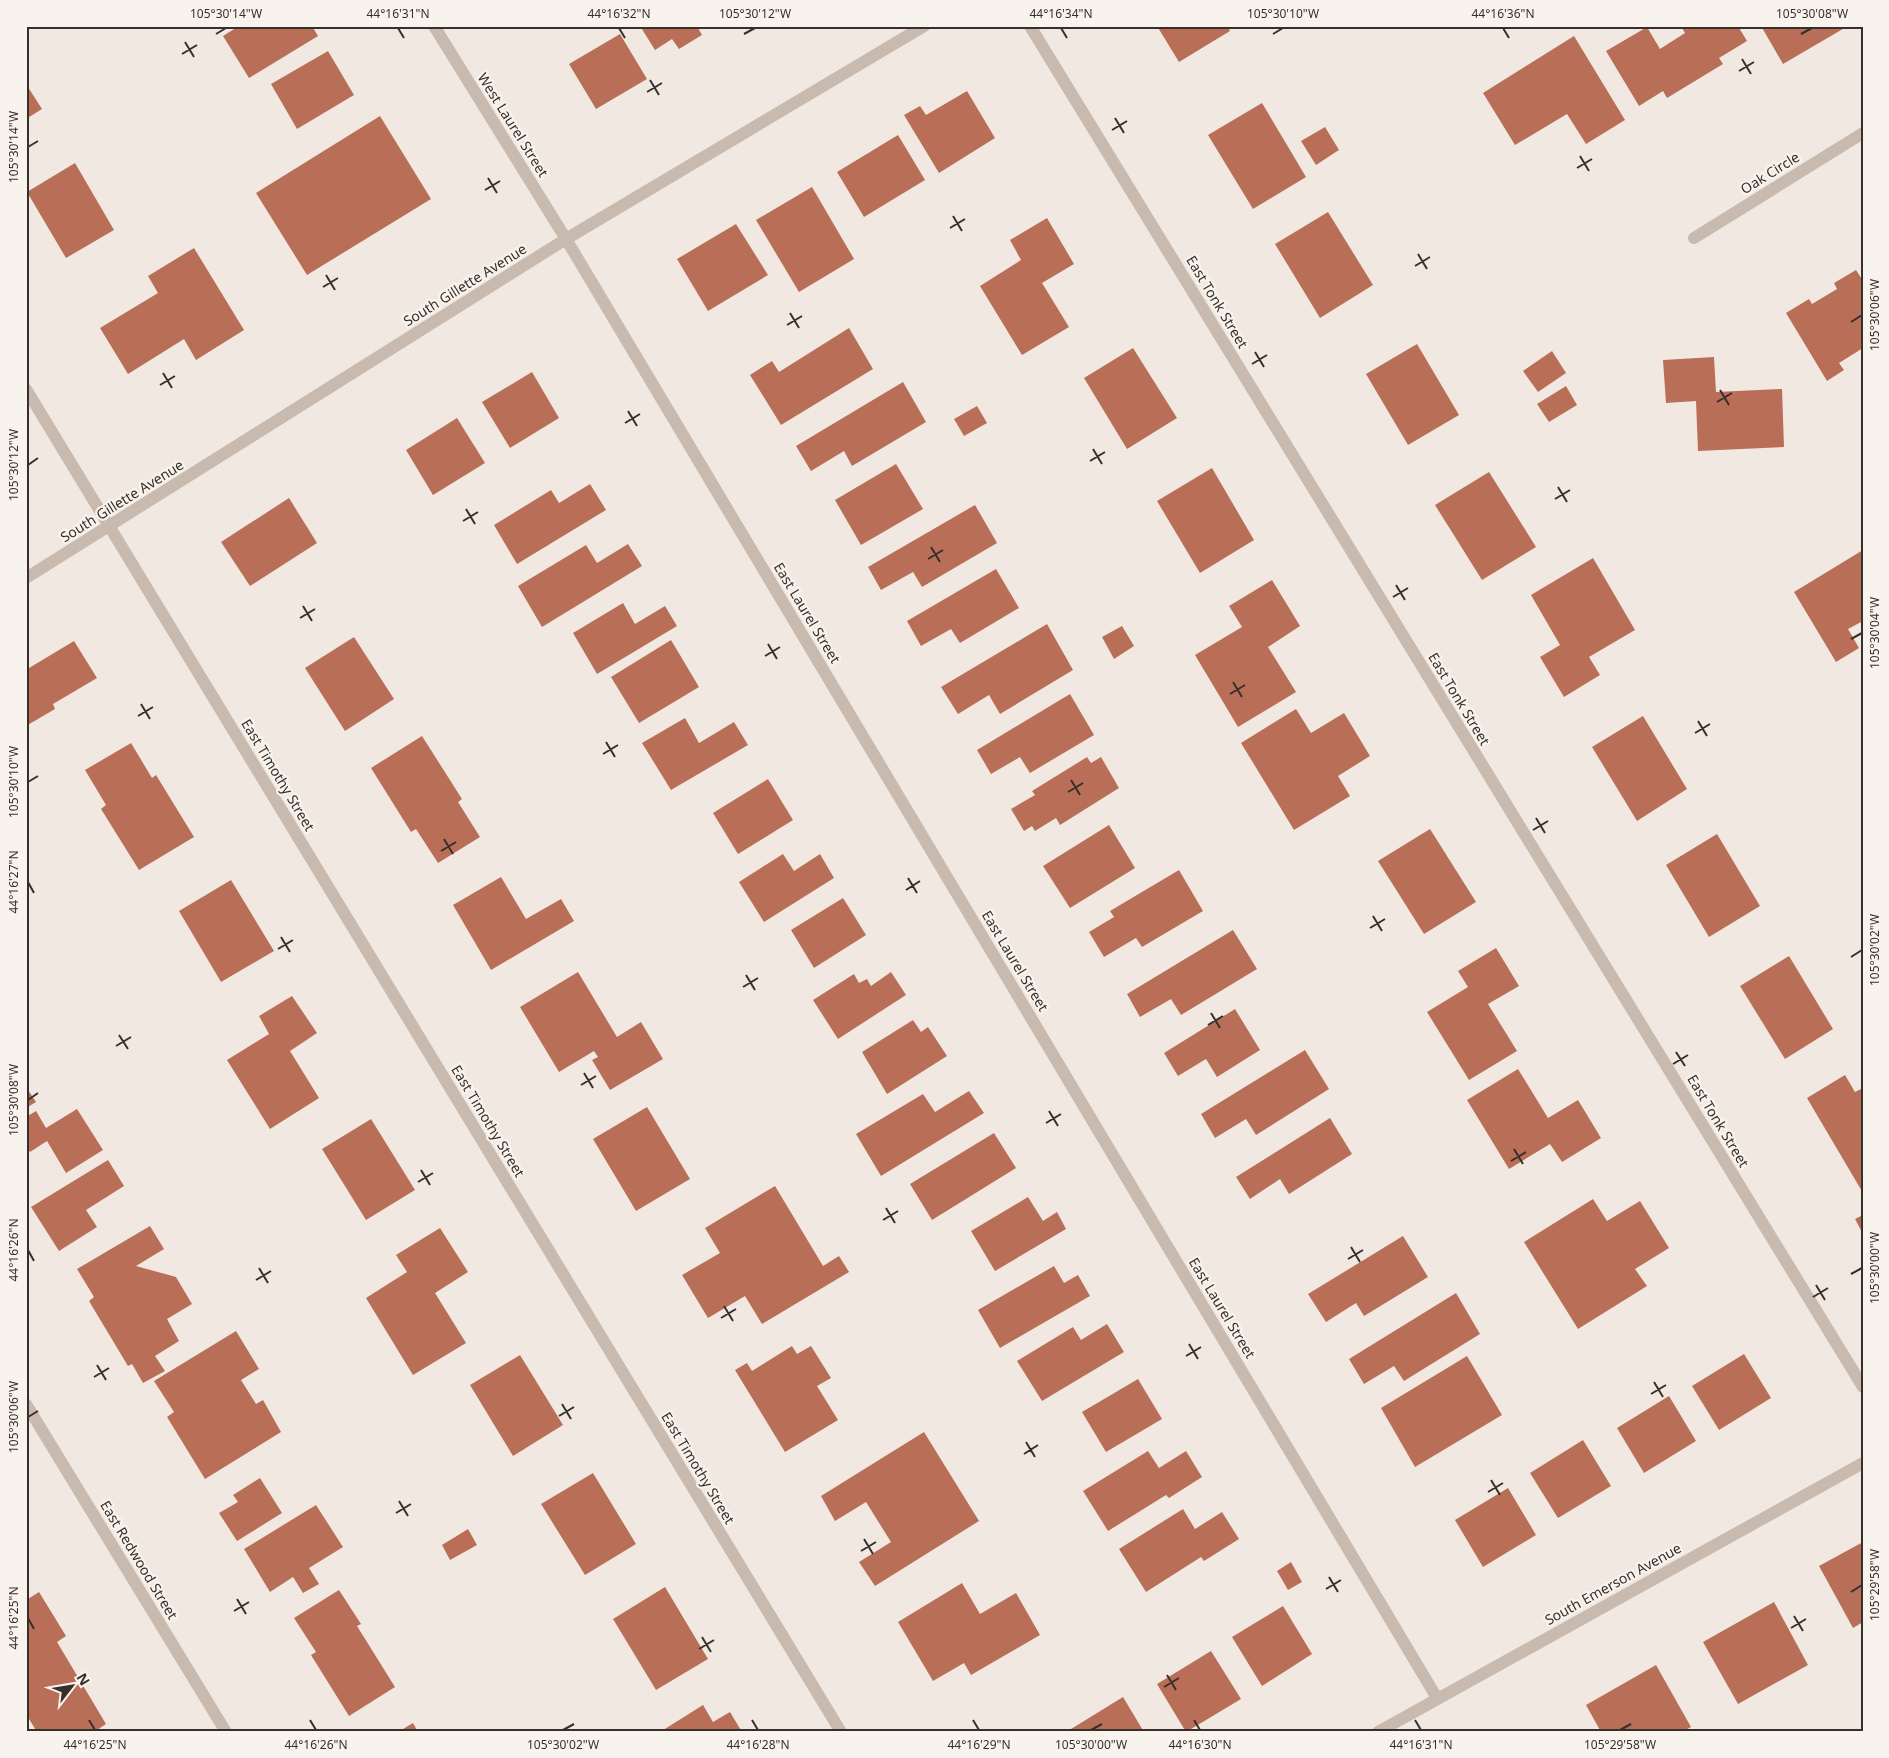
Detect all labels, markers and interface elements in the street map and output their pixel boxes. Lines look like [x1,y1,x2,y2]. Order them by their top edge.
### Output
text: 105°30'14"W [190,5,262,22]
text: 44°16'31"N [366,5,430,22]
text: 44°16'32"N [587,5,651,22]
text: 105°30'12"W [719,5,791,22]
text: 44°16'34"N [1029,5,1093,22]
text: 105°30'10"W [1247,5,1319,22]
text: 44°16'36"N [1471,5,1535,22]
text: 105°30'08"W [1776,5,1848,22]
street label: West Laurel Street [474,69,553,180]
text: 105°30'14"W [5,111,22,183]
street label: Oak Circle [1737,147,1803,198]
street label: South Gillette Avenue [400,239,530,330]
street label: East Tonk Street [1182,252,1253,352]
text: 105°30'06"W [1866,279,1883,351]
text: 105°30'12"W [5,429,22,501]
street label: South Gillette Avenue [57,455,187,546]
street label: East Laurel Street [770,559,845,667]
text: 105°30'04"W [1866,597,1883,669]
street label: East Tonk Street [1424,649,1495,749]
street label: East Timothy Street [237,715,319,834]
text: 105°30'10"W [5,746,22,818]
text: 44°16'27"N [5,850,22,914]
street label: East Laurel Street [978,907,1053,1015]
text: 105°30'02"W [1866,914,1883,986]
street label: East Timothy Street [447,1061,529,1180]
text: 105°30'08"W [5,1064,22,1136]
street label: East Tonk Street [1683,1071,1754,1171]
text: 44°16'26"N [5,1218,22,1282]
text: 105°30'00"W [1866,1232,1883,1304]
street label: East Laurel Street [1185,1254,1260,1362]
text: 105°30'06"W [5,1381,22,1453]
street label: East Timothy Street [657,1408,739,1527]
street label: East Redwood Street [96,1497,182,1623]
street label: South Emerson Avenue [1541,1538,1685,1629]
text: 105°29'58"W [1866,1549,1883,1621]
text: 44°16'25"N [5,1586,22,1650]
north arrow [48,1660,98,1710]
text: N [72,1669,95,1689]
text: 44°16'25"N [63,1736,127,1753]
text: 44°16'26"N [284,1736,348,1753]
text: 105°30'02"W [527,1736,599,1753]
text: 44°16'28"N [726,1736,790,1753]
text: 44°16'29"N [947,1736,1011,1753]
text: 105°30'00"W [1055,1736,1127,1753]
text: 44°16'30"N [1168,1736,1232,1753]
text: 44°16'31"N [1389,1736,1453,1753]
text: 105°29'58"W [1584,1736,1656,1753]

